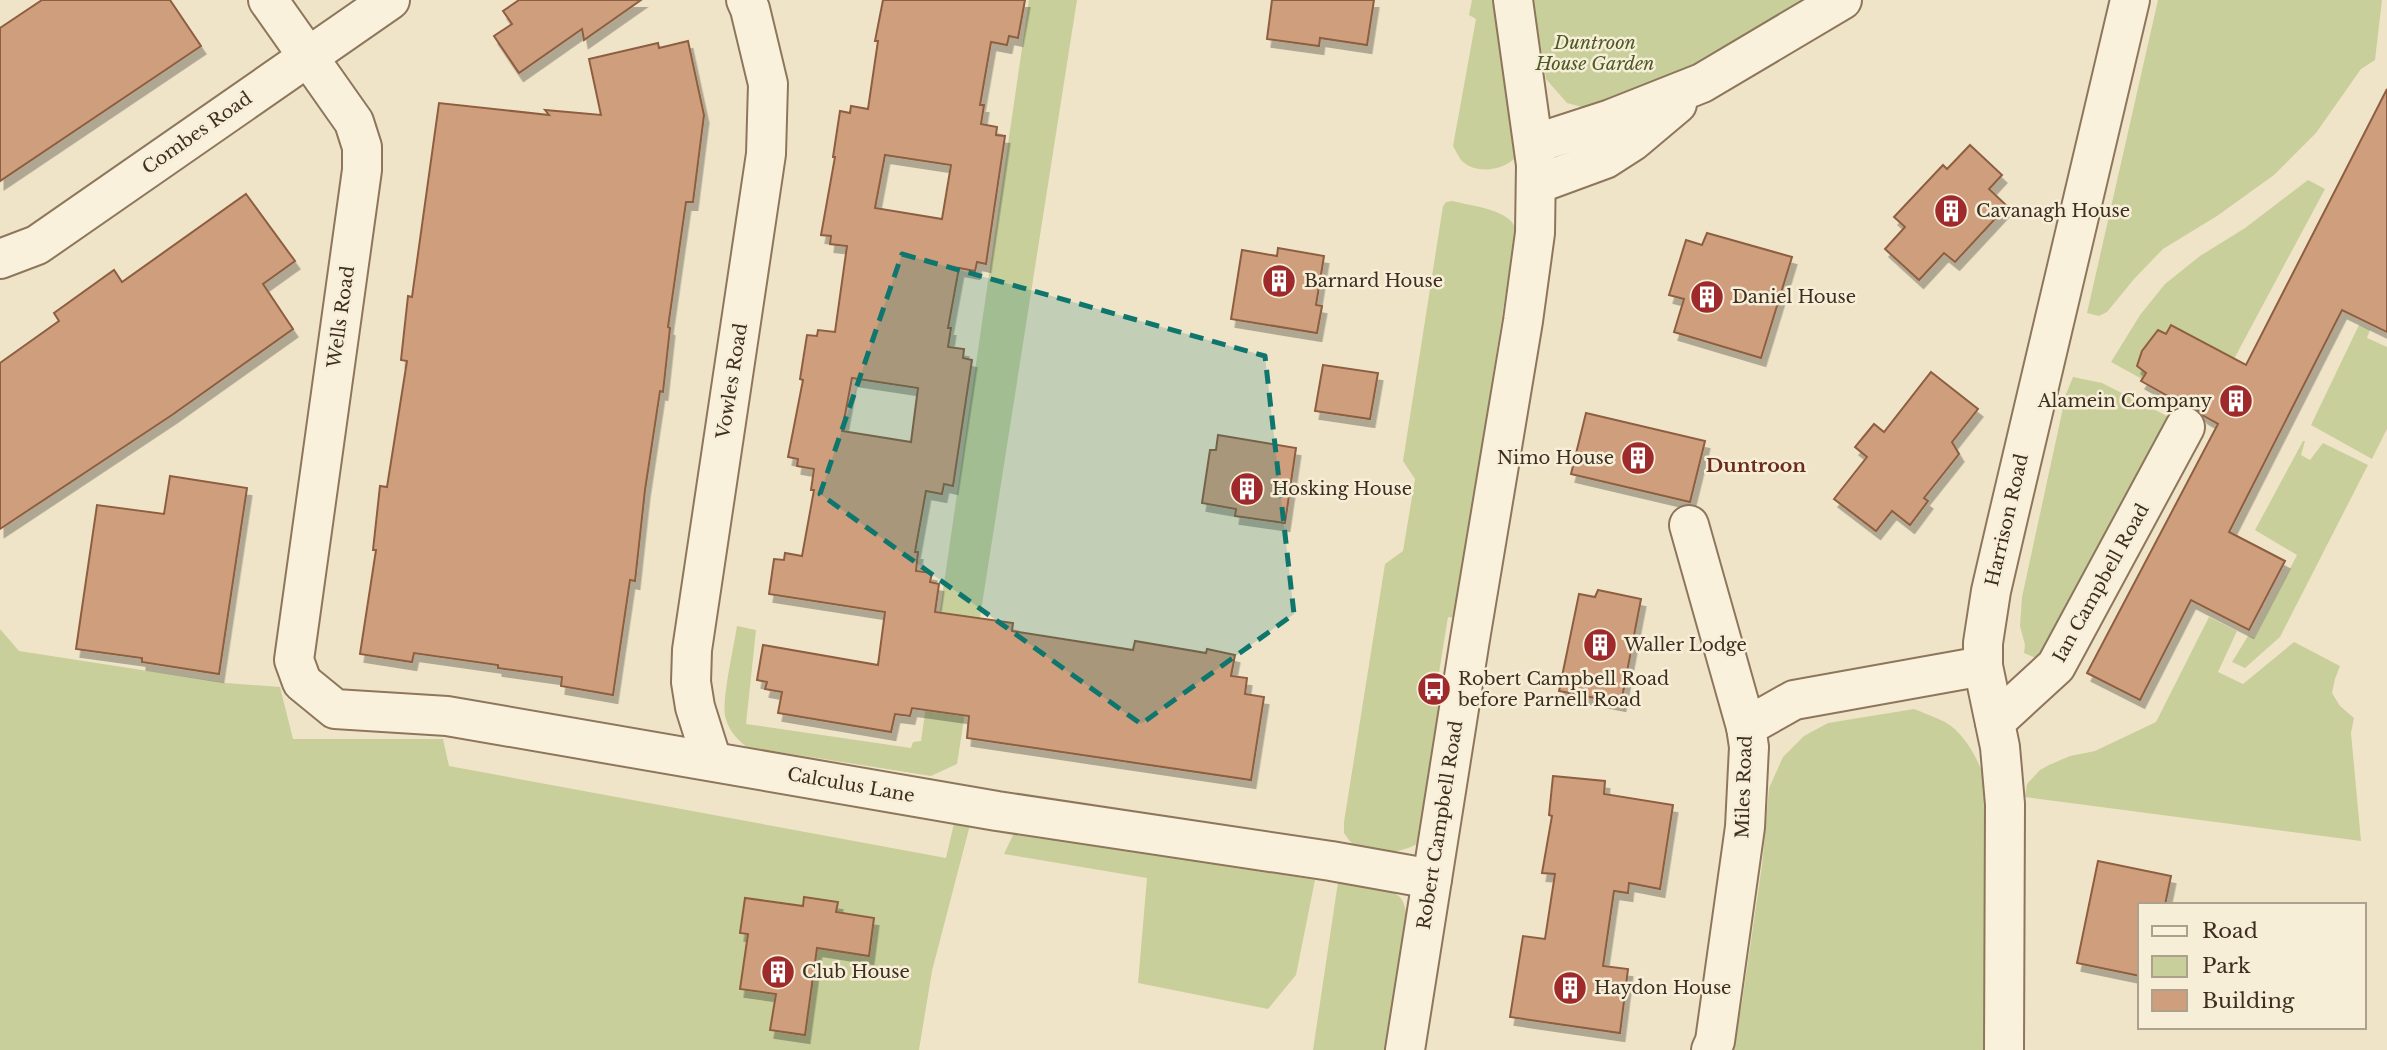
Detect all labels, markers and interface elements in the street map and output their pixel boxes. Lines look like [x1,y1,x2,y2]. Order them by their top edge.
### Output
park label: Duntroon House Garden [1535,32,1654,75]
street label: Combes Road [138,87,256,179]
building icon: Cavanagh House [1932,192,1970,230]
place label: Cavanagh House [1976,200,2130,222]
building icon: Barnard House [1260,262,1298,300]
street label: Wells Road [323,264,359,371]
place label: Barnard House [1304,270,1443,292]
building icon: Daniel House [1688,278,1726,316]
place label: Daniel House [1732,286,1856,308]
street label: Vowles Road [712,322,752,441]
building icon: Alamein Company [2217,382,2255,420]
place label: Alamein Company [2037,390,2212,412]
building icon: Nimo House [1619,439,1657,477]
place label: Nimo House [1497,447,1614,469]
street label: Harrison Road [1981,452,2033,588]
district label: Duntroon [1706,454,1806,477]
building icon: Hosking House [1228,470,1266,508]
place label: Hosking House [1272,478,1412,500]
street label: Ian Campbell Road [2048,500,2154,666]
building icon: Waller Lodge [1581,626,1619,664]
place label: Waller Lodge [1623,634,1747,656]
place label: Robert Campbell Road before Parnell Road [1457,668,1669,711]
bus stop icon: Robert Campbell Road before Parnell Road [1415,670,1453,708]
street label: Robert Campbell Road [1413,719,1467,931]
street label: Miles Road [1731,735,1757,839]
street label: Calculus Lane [786,763,916,807]
legend [2138,903,2366,1029]
text: Road [2202,918,2258,944]
building icon: Club House [759,953,797,991]
text: Park [2202,953,2251,979]
place label: Club House [802,961,910,983]
building icon: Haydon House [1551,969,1589,1007]
place label: Haydon House [1594,977,1731,999]
text: Building [2202,988,2295,1014]

